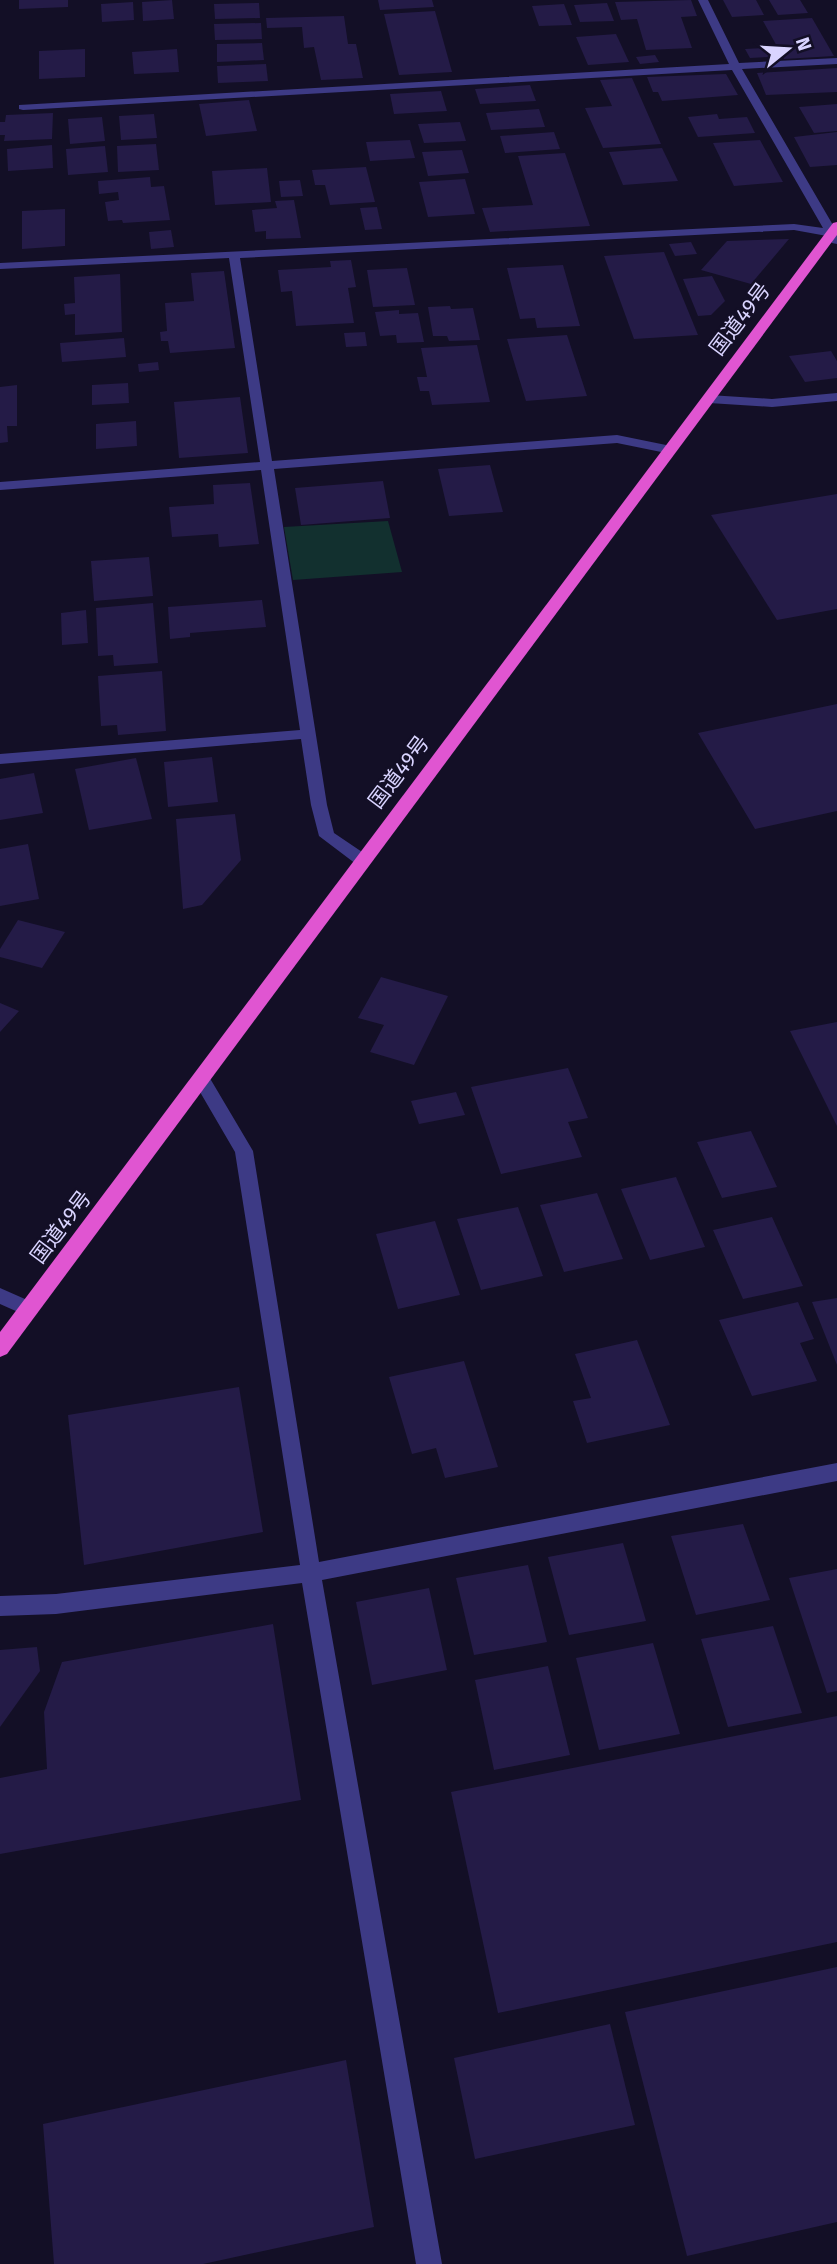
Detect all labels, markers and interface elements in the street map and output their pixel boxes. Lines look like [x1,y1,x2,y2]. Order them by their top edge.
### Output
north arrow [753,14,823,84]
text: N [791,34,817,53]
street label: 国道49号 [704,277,776,361]
street label: 国道49号 [363,730,435,814]
street label: 国道49号 [25,1185,97,1269]

